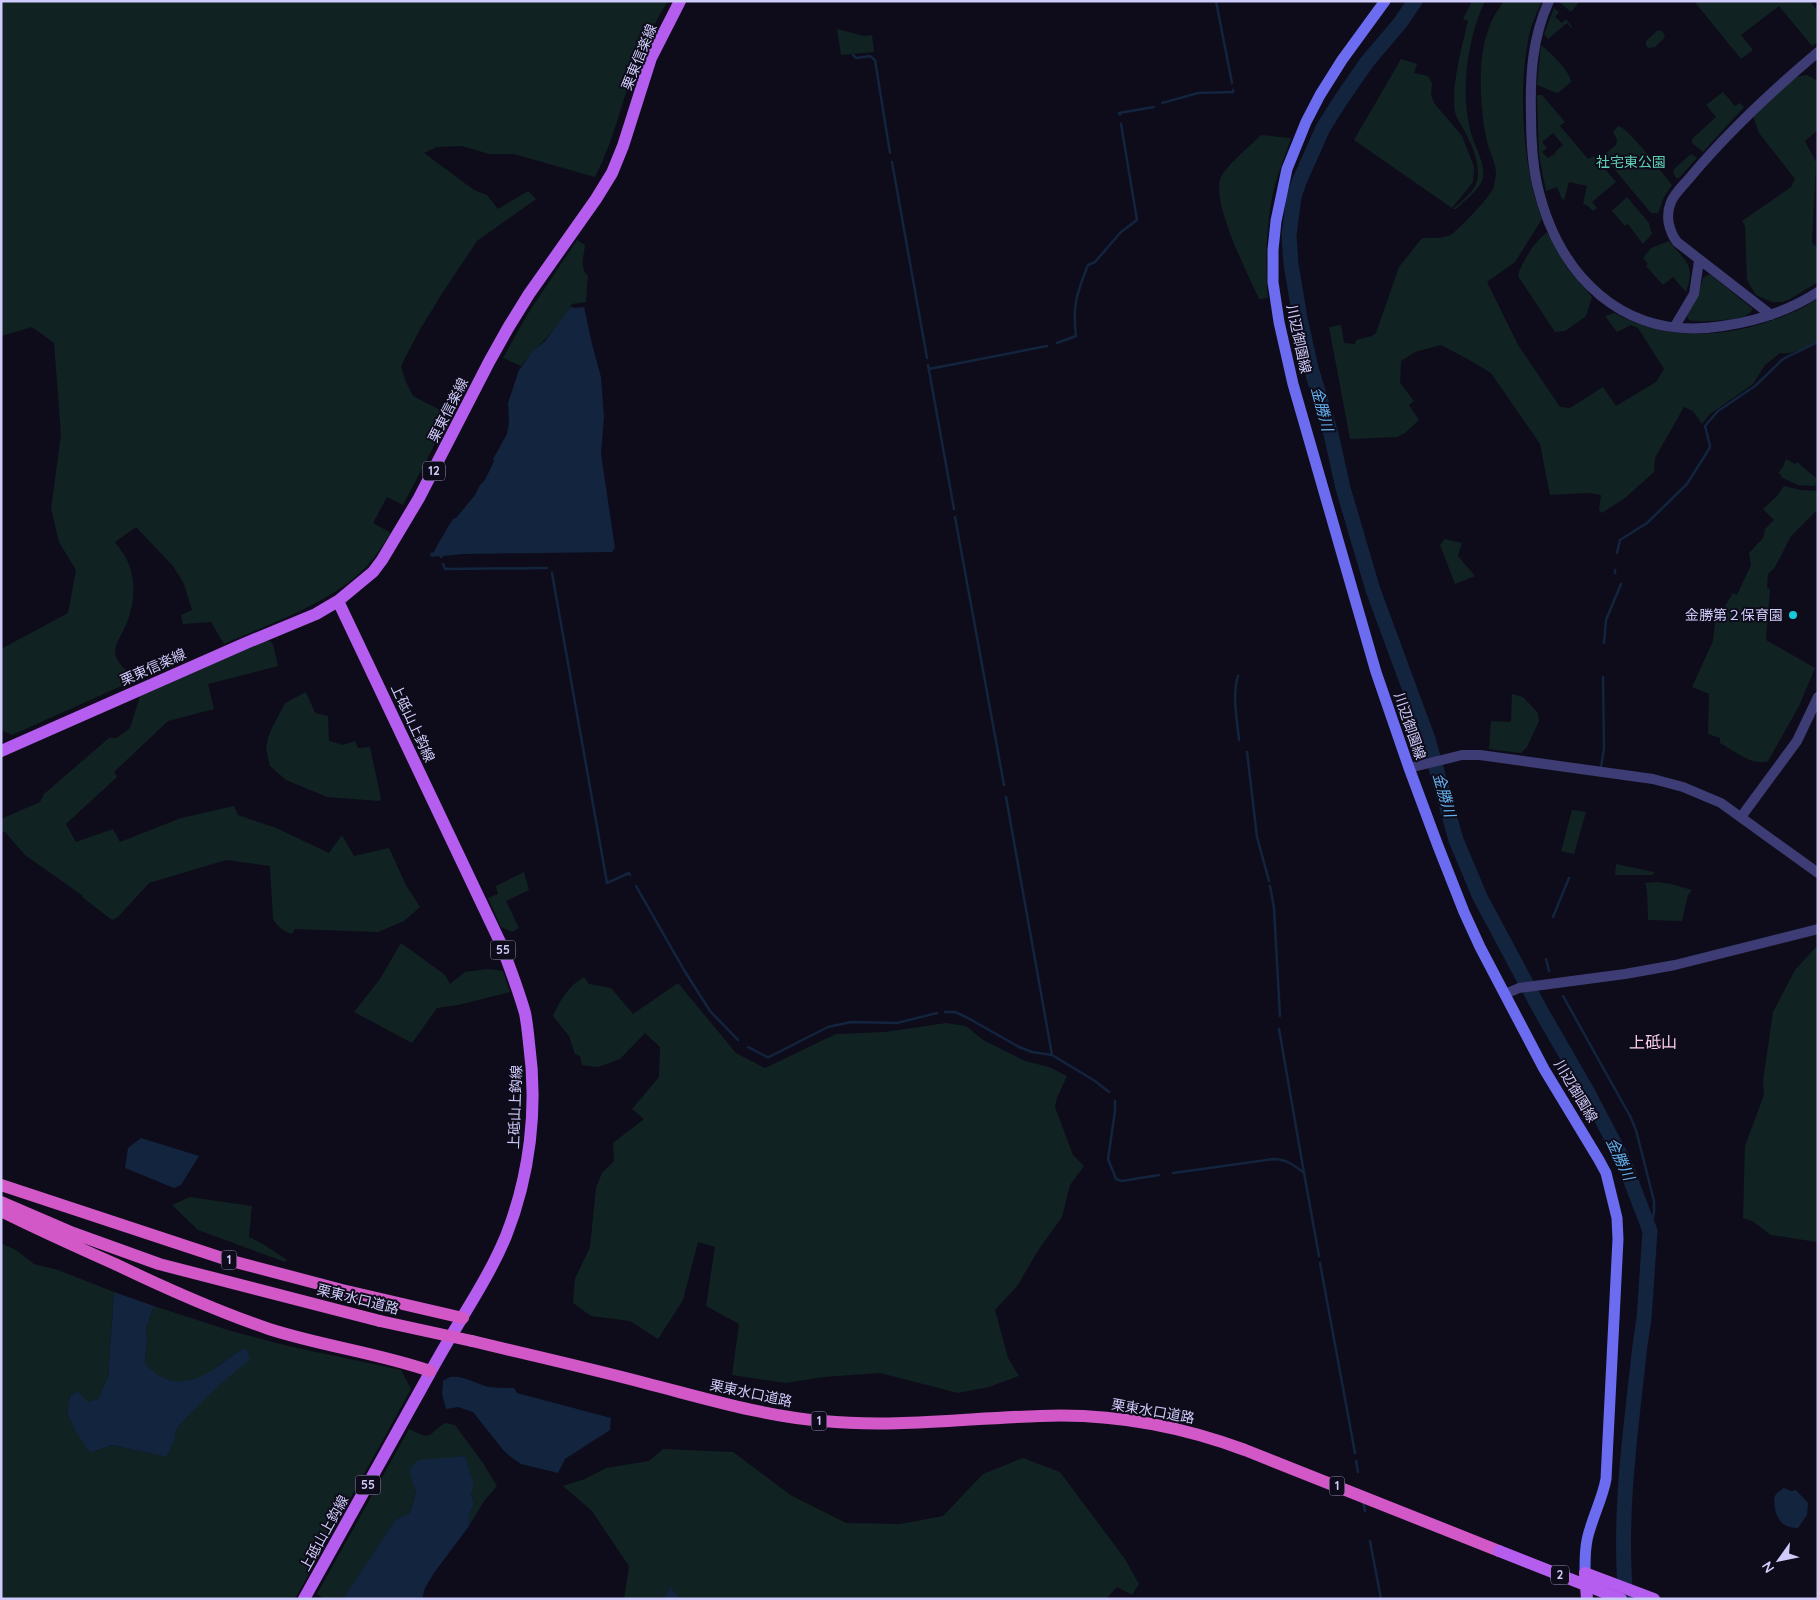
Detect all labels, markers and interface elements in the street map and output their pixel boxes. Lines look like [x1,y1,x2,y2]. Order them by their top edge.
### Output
street label: 栗東信楽線 [618,21,660,93]
park label: 社宅東公園 [1596,153,1666,171]
street label: 川辺御園線 [1283,303,1315,375]
street label: 栗東信楽線 [424,375,472,445]
water label: 金勝川 [1307,385,1338,435]
road number: 12 [423,462,445,481]
place label: 金勝第２保育園 [1685,606,1783,624]
marker: 金勝第２保育園 [1787,609,1799,621]
street label: 栗東信楽線 [117,645,189,689]
street label: 上砥山上鈎線 [387,681,439,765]
street label: 川辺御園線 [1390,690,1430,762]
water label: 金勝川 [1429,771,1460,821]
road number: 55 [490,940,516,960]
district label: 上砥山 [1629,1032,1677,1052]
street label: 川辺御園線 [1550,1056,1602,1126]
street label: 上砥山上鈎線 [505,1065,525,1149]
water label: 金勝川 [1602,1134,1639,1185]
road number: 1 [222,1250,236,1270]
street label: 栗東水口道路 [315,1280,401,1318]
street label: 栗東水口道路 [708,1375,794,1411]
street label: 栗東水口道路 [1110,1395,1196,1427]
road number: 1 [812,1412,826,1430]
road number: 55 [356,1476,380,1494]
road number: 1 [1330,1476,1344,1495]
street label: 上砥山上鈎線 [296,1492,352,1574]
north arrow [1754,1535,1804,1585]
text: N [1758,1558,1778,1576]
road number: 2 [1551,1566,1569,1584]

